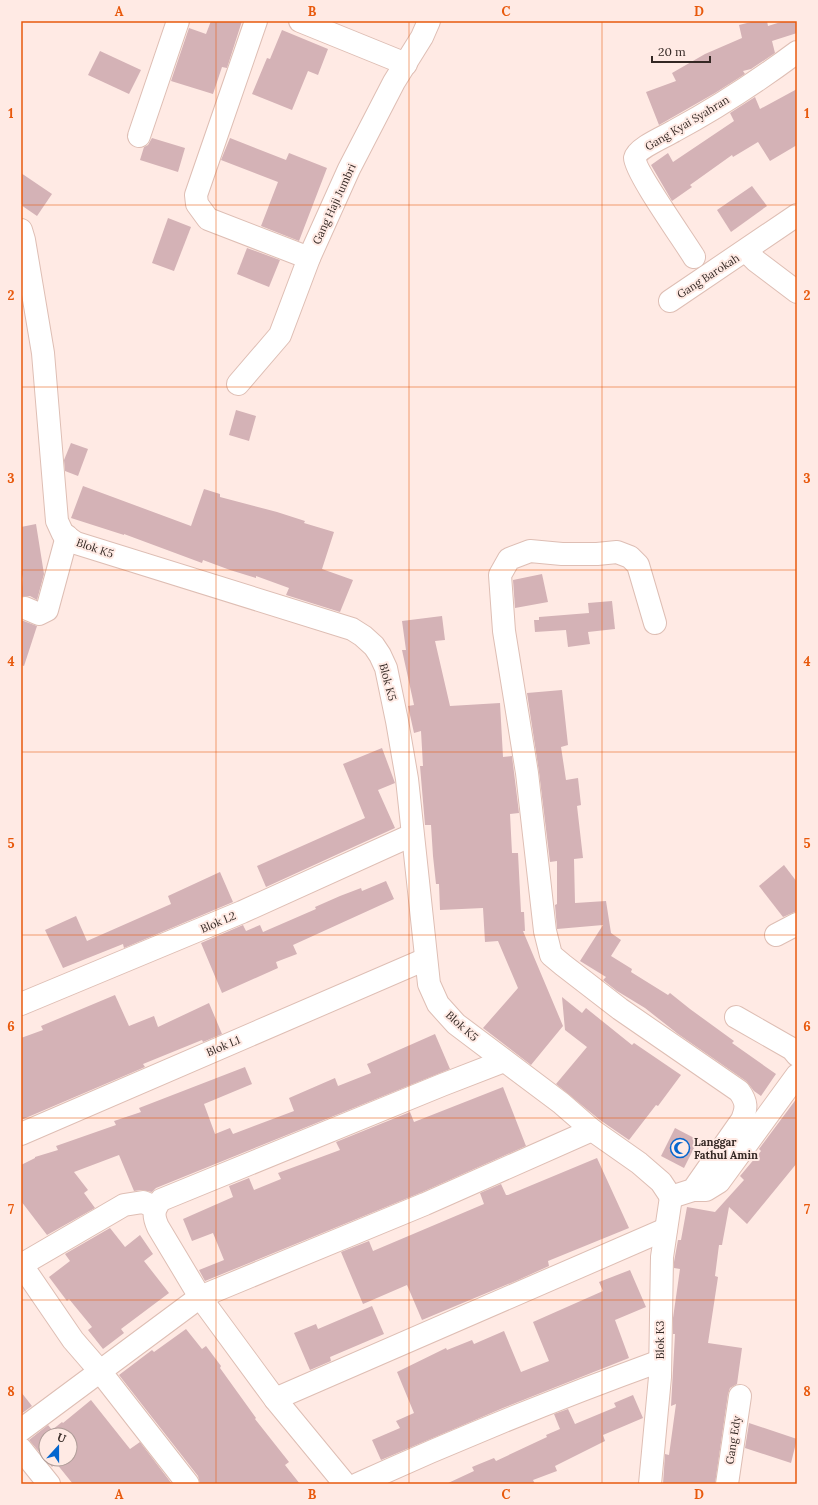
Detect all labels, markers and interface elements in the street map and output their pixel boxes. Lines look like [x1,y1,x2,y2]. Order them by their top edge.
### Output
text: A [115,3,124,20]
text: B [308,3,317,20]
text: C [502,3,511,20]
text: D [694,3,704,20]
scale bar [652,38,710,64]
text: 20 m [658,44,686,59]
street label: Gang Kyai Syahran [642,92,732,154]
text: 1 [8,105,14,122]
text: 1 [804,105,810,122]
street label: Gang Haji Jumbri [309,161,359,247]
street label: Gang Barokah [674,250,742,301]
text: 2 [8,287,15,304]
text: 2 [804,287,811,304]
text: 3 [7,470,15,487]
text: 3 [803,470,811,487]
street label: Blok K5 [75,535,115,561]
text: 4 [7,653,15,670]
text: 4 [803,653,811,670]
street label: Blok K5 [376,662,400,702]
text: 5 [7,835,15,852]
text: 5 [803,835,811,852]
street label: Blok L2 [198,908,238,936]
street label: Blok K5 [443,1008,481,1044]
text: 6 [7,1018,15,1035]
text: 6 [803,1018,811,1035]
street label: Blok L1 [204,1033,242,1059]
place label: Langgar Fathul Amin [694,1135,758,1162]
mosque icon: Langgar Fathul Amin [669,1137,691,1159]
text: 7 [8,1201,14,1218]
text: 7 [804,1201,810,1218]
street label: Blok K3 [653,1321,667,1359]
text: 8 [7,1383,15,1400]
text: 8 [803,1383,811,1400]
street label: Gang Edy [722,1415,744,1465]
north arrow [38,1427,78,1467]
text: U [55,1430,69,1446]
text: A [115,1486,124,1503]
text: B [308,1486,317,1503]
text: C [502,1486,511,1503]
text: D [694,1486,704,1503]

